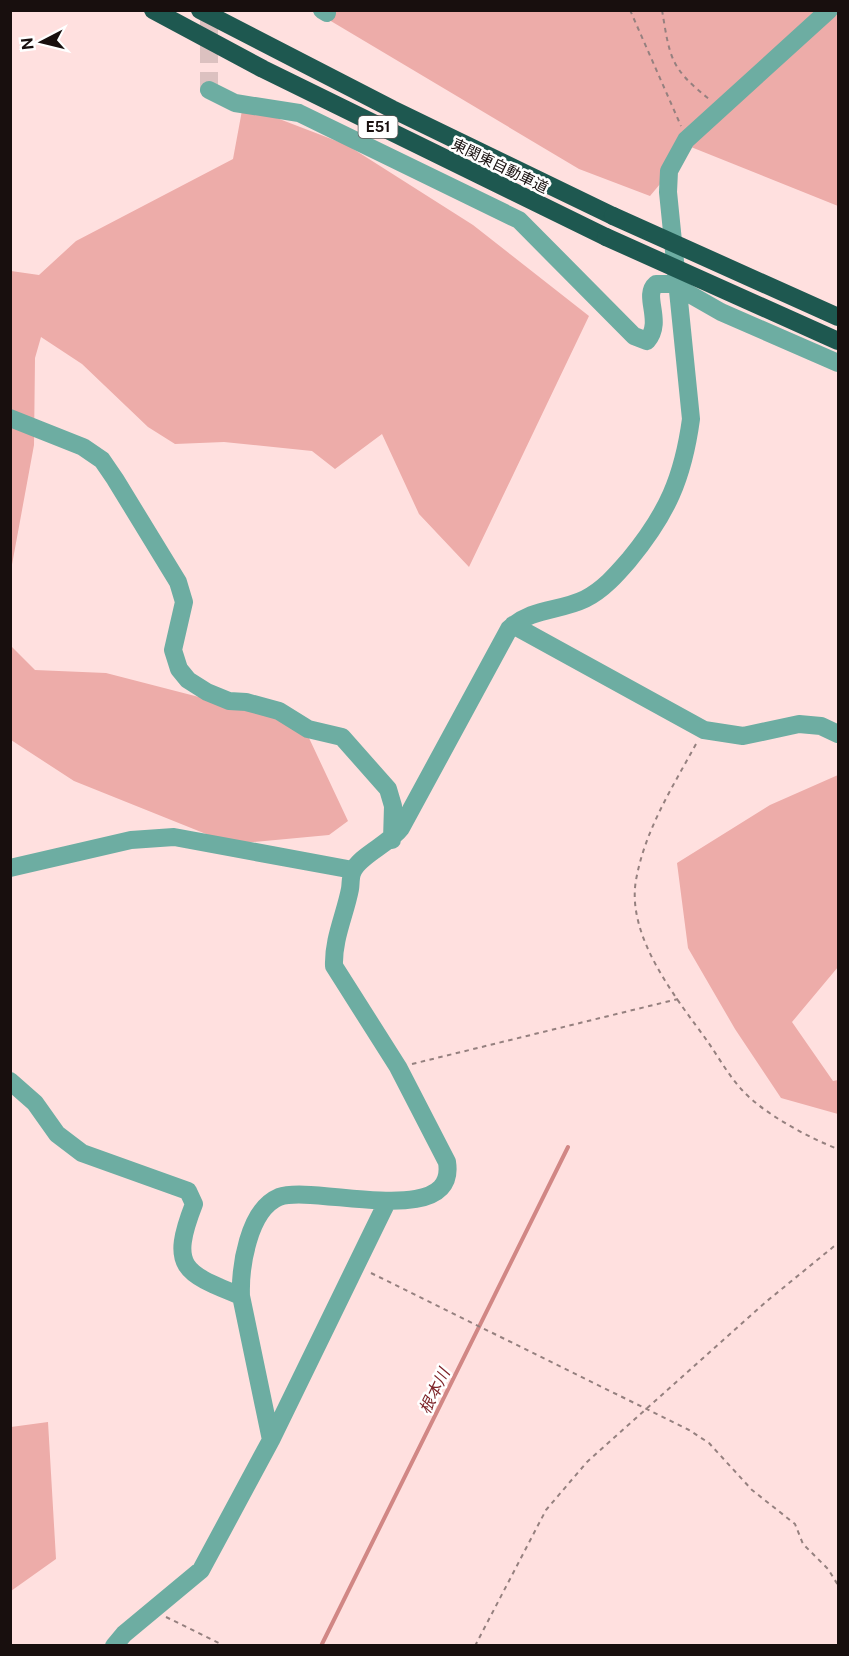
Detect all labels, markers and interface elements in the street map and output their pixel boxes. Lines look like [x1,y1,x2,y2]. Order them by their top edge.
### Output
north arrow [12,12,72,72]
text: N [17,36,38,51]
road number: E51 [358,116,398,138]
street label: 東関東自動車道 [449,135,551,196]
water label: 根本川 [415,1364,454,1417]

